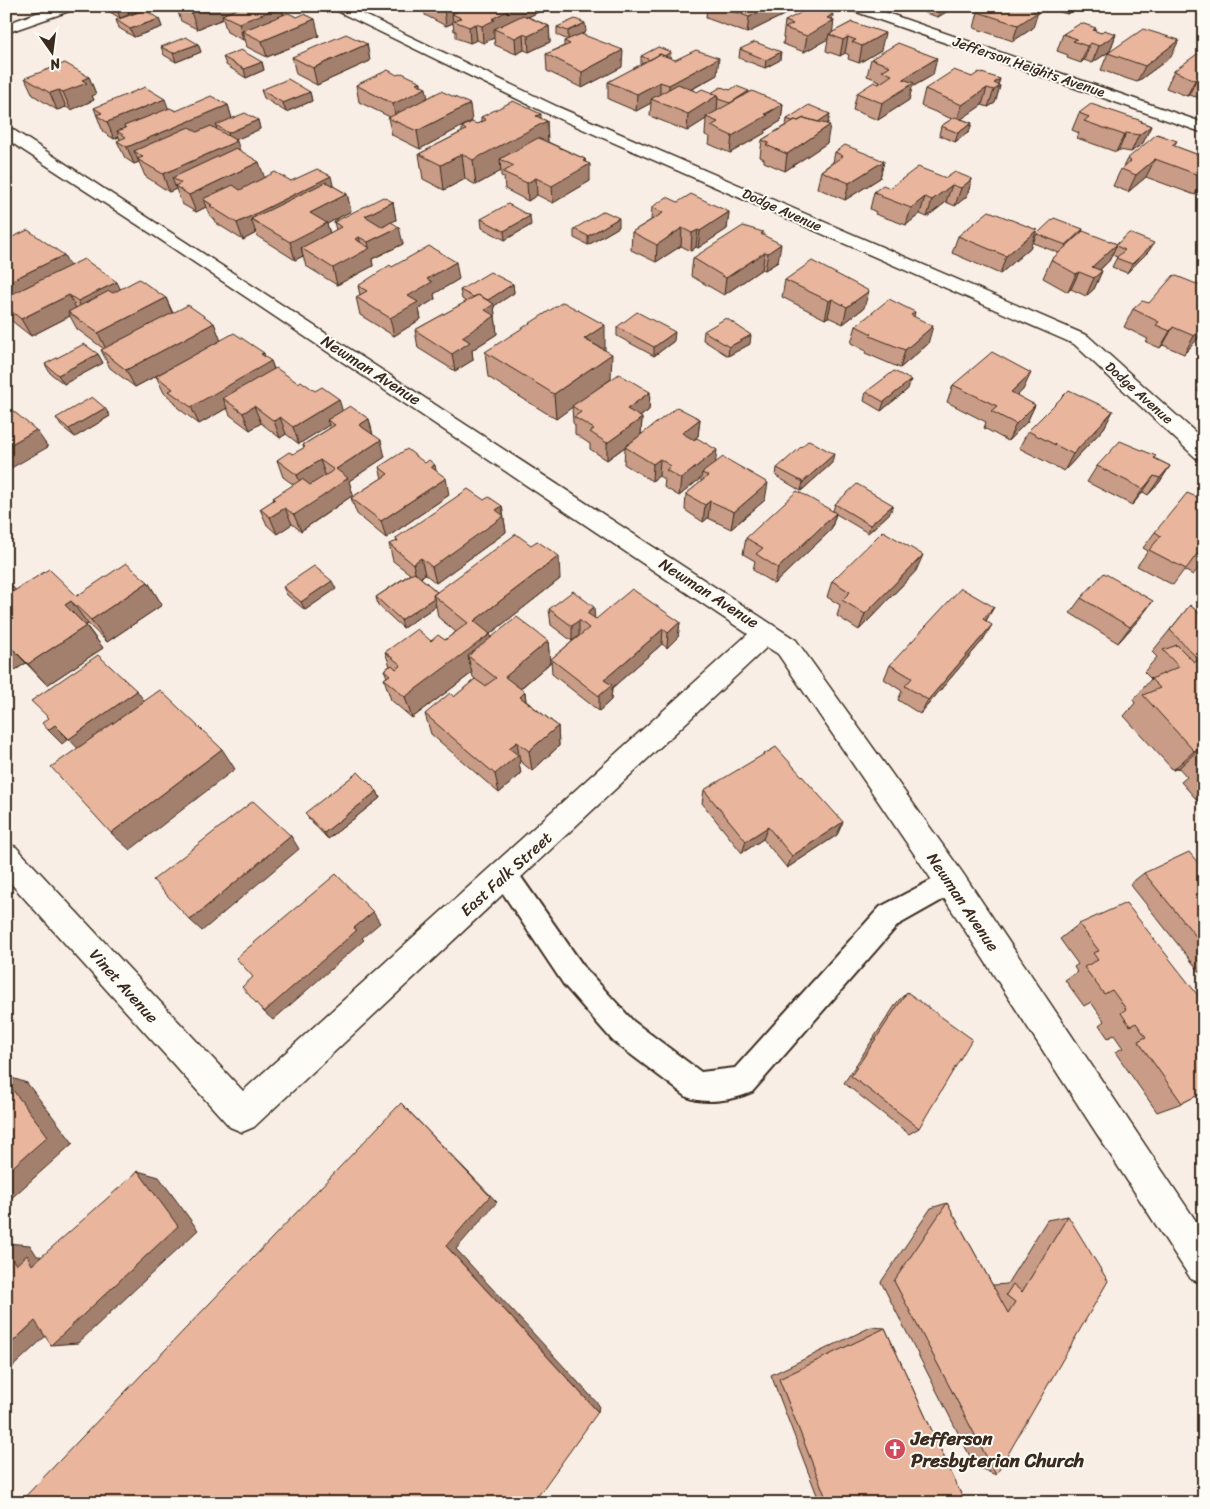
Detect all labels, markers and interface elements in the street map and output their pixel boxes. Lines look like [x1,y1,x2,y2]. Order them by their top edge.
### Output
north arrow [28,28,78,78]
street label: Jefferson Heights Avenue [949,29,1109,105]
text: N [47,51,64,78]
street label: Dodge Avenue [738,181,826,239]
street label: Newman Avenue [315,327,427,413]
street label: Dodge Avenue [1099,355,1179,431]
street label: Newman Avenue [653,550,765,636]
street label: East Falk Street [453,824,559,924]
street label: Newman Avenue [919,846,1007,958]
street label: Vinet Avenue [82,942,166,1030]
place label: Jefferson Presbyterian Church [910,1422,1084,1477]
church icon: Jefferson Presbyterian Church [883,1437,907,1461]

